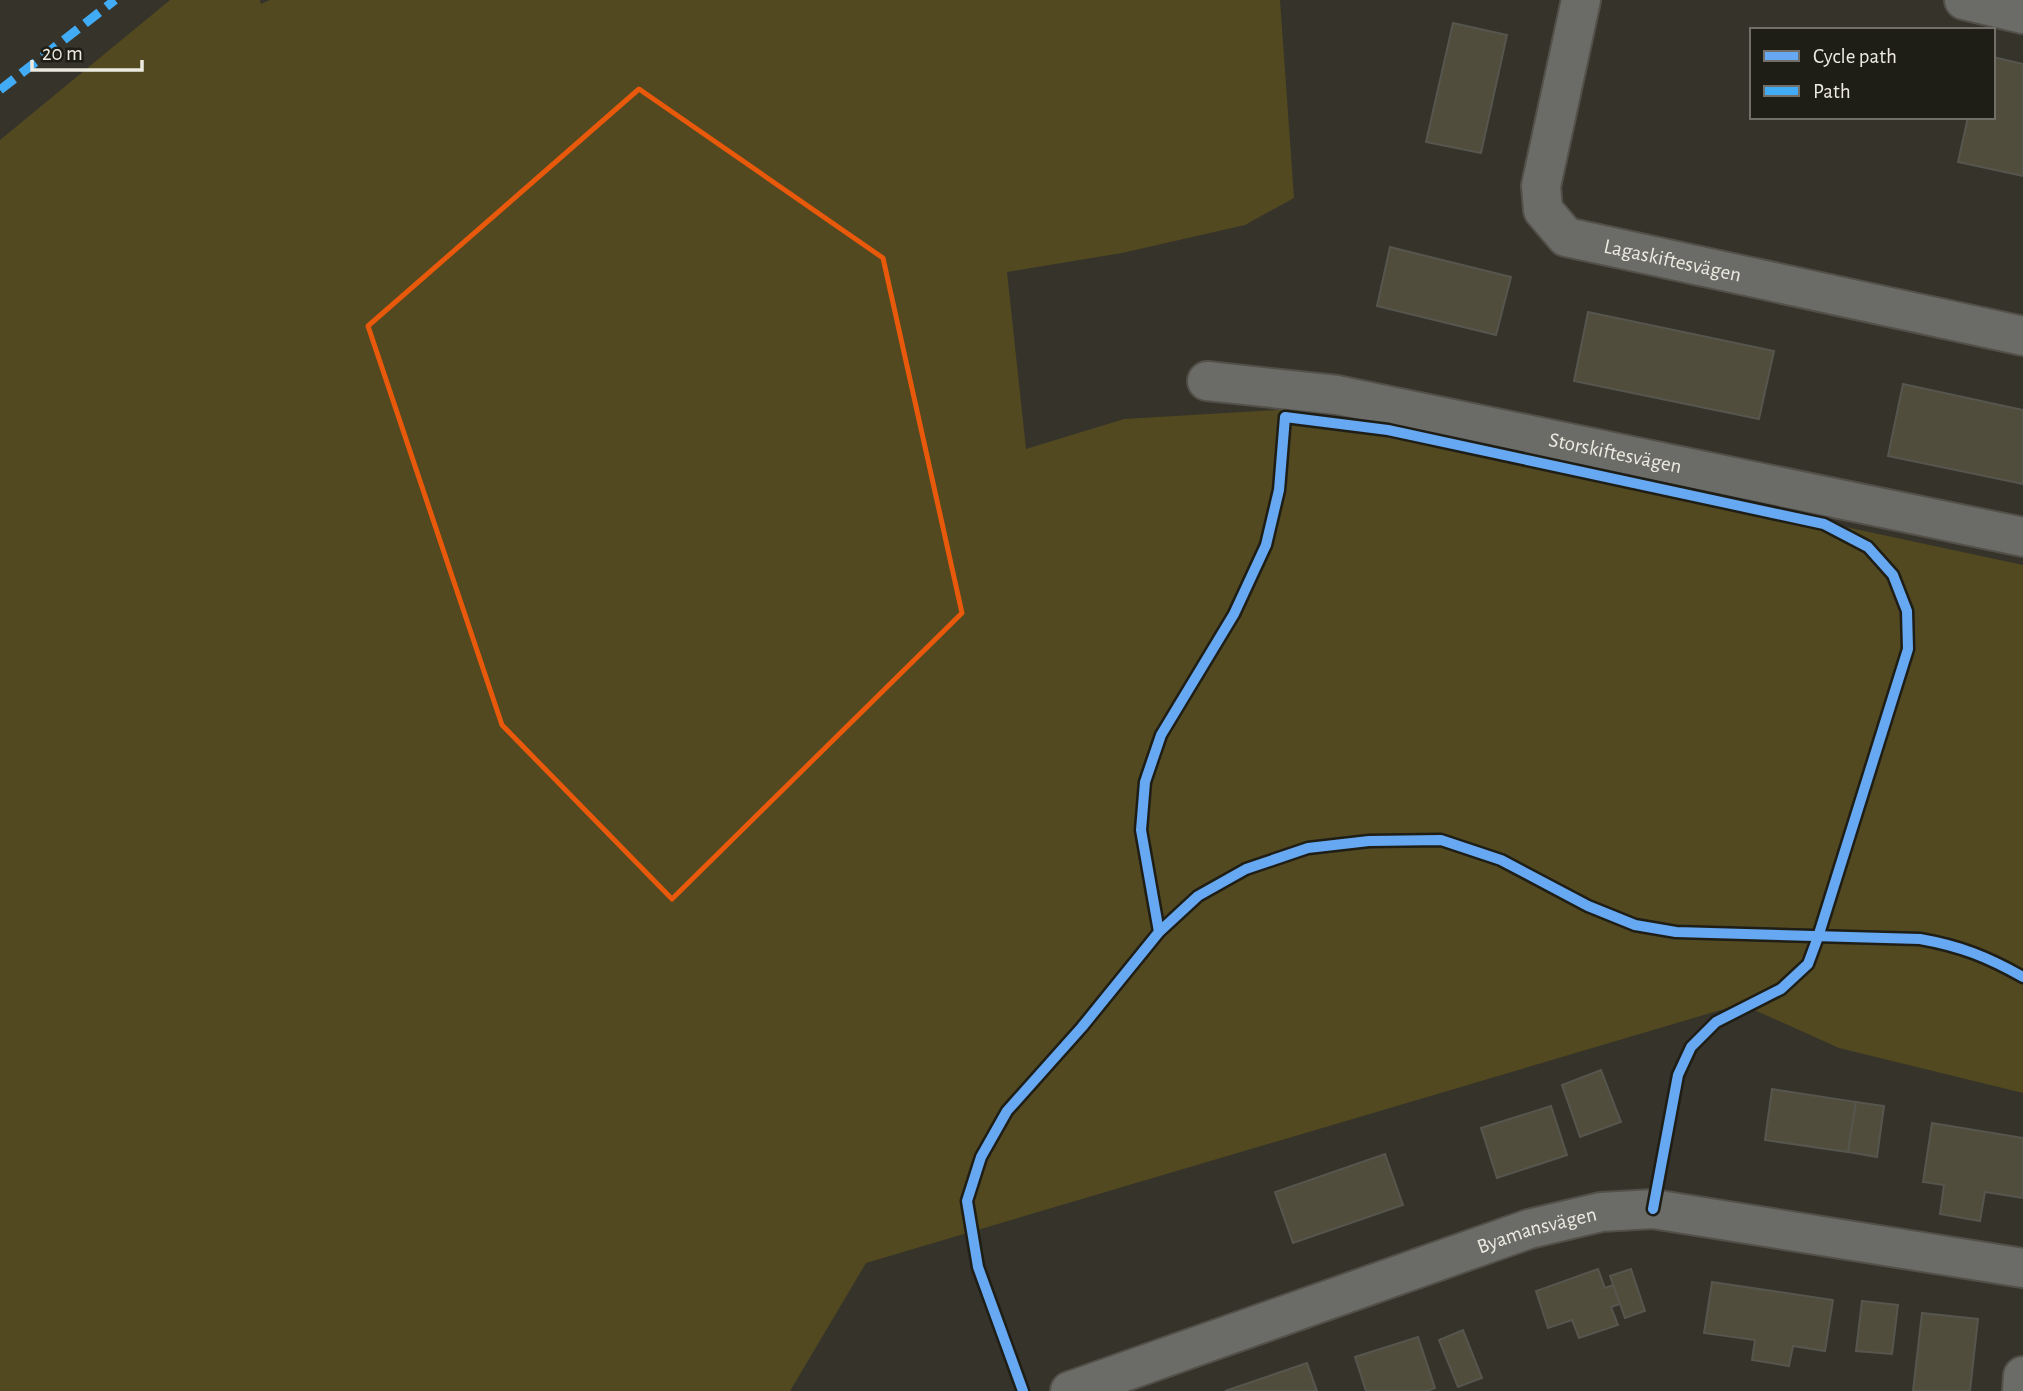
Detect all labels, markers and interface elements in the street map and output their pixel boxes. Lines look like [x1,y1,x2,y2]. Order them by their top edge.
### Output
scale bar [32,28,142,72]
legend [1750,28,1995,119]
text: 20 m [42,43,83,64]
text: Cycle path [1813,46,1897,67]
text: Path [1813,81,1851,102]
street label: Lagaskiftesvägen [1602,235,1743,285]
street label: Storskiftesvägen [1547,429,1684,477]
street label: Byamansvägen [1474,1203,1599,1257]

